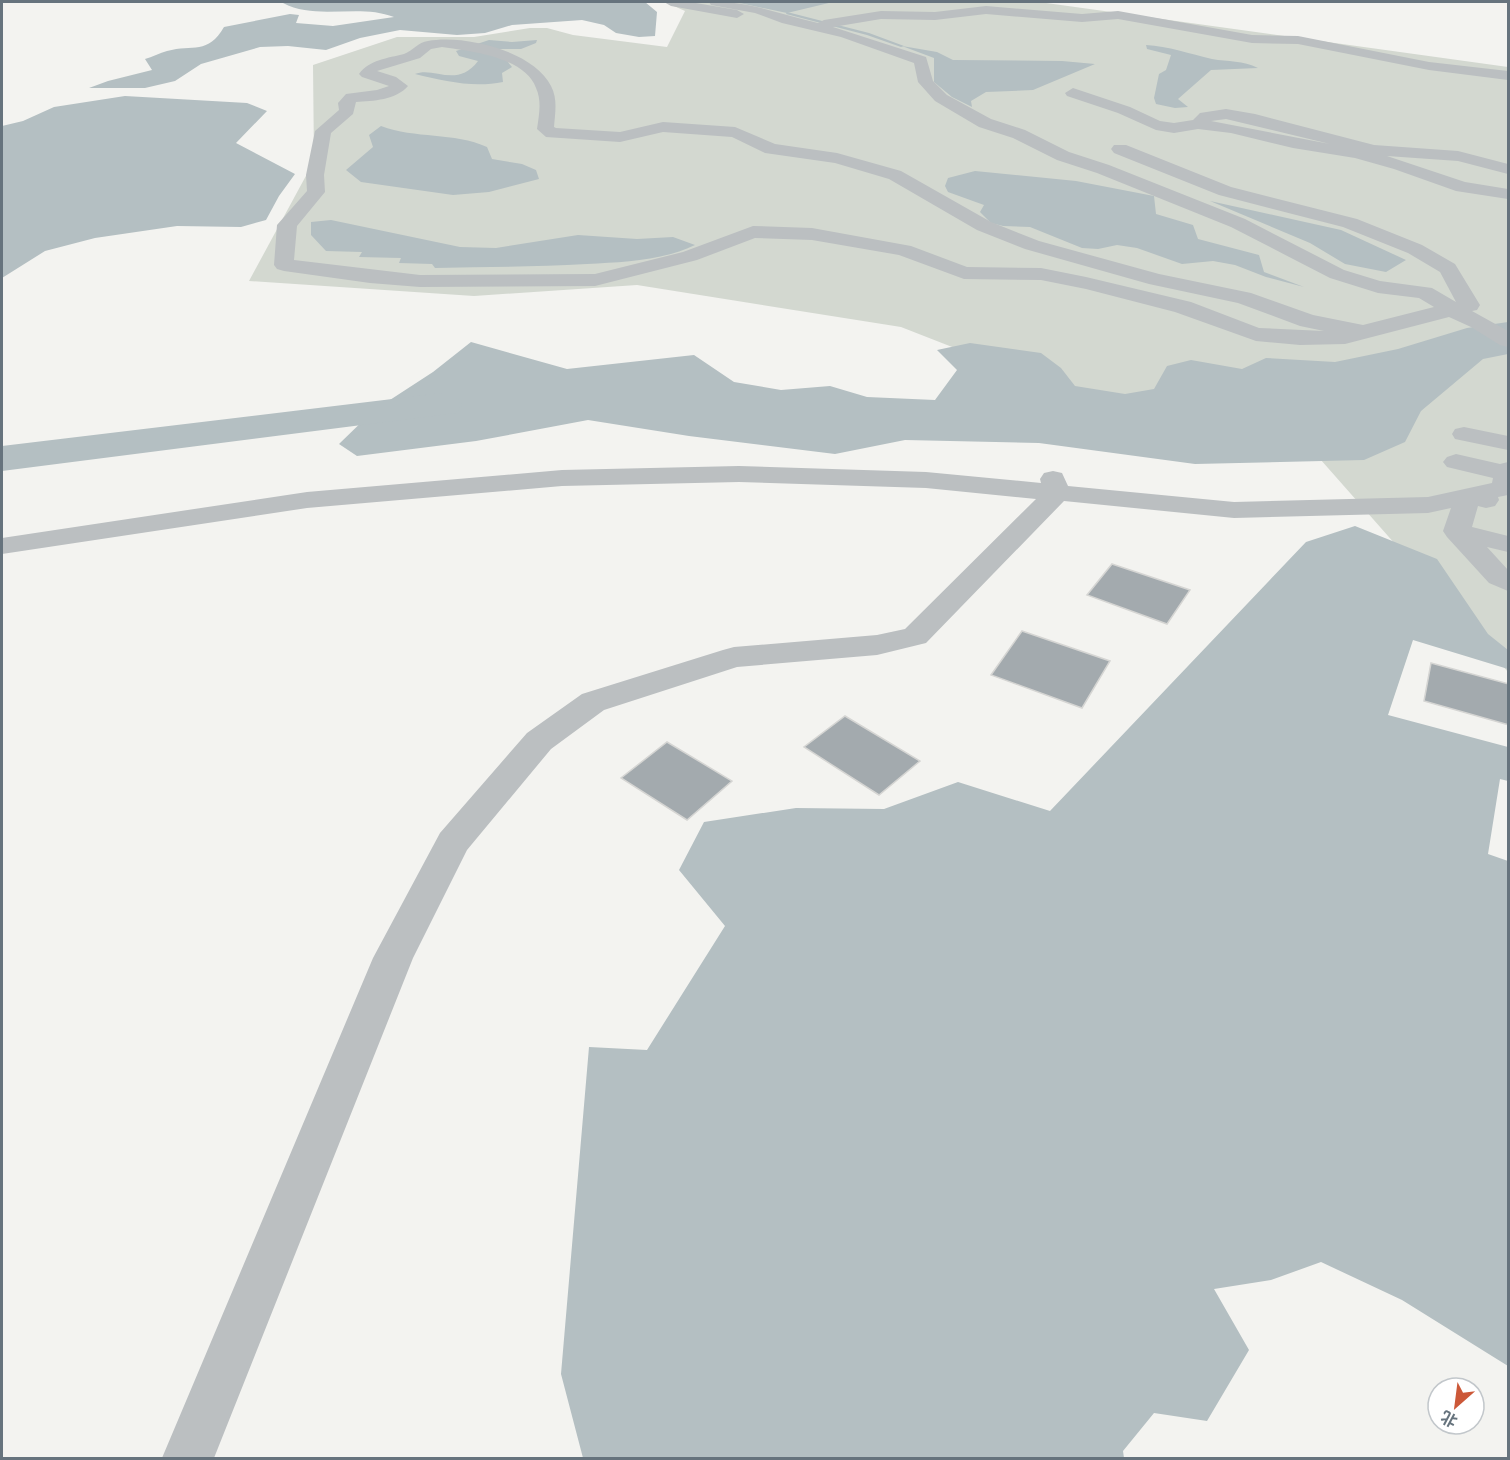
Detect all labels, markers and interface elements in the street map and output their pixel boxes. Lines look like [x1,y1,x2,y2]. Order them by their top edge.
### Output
north arrow [1426,1376,1486,1436]
text: 北 [1438,1407,1461,1431]

